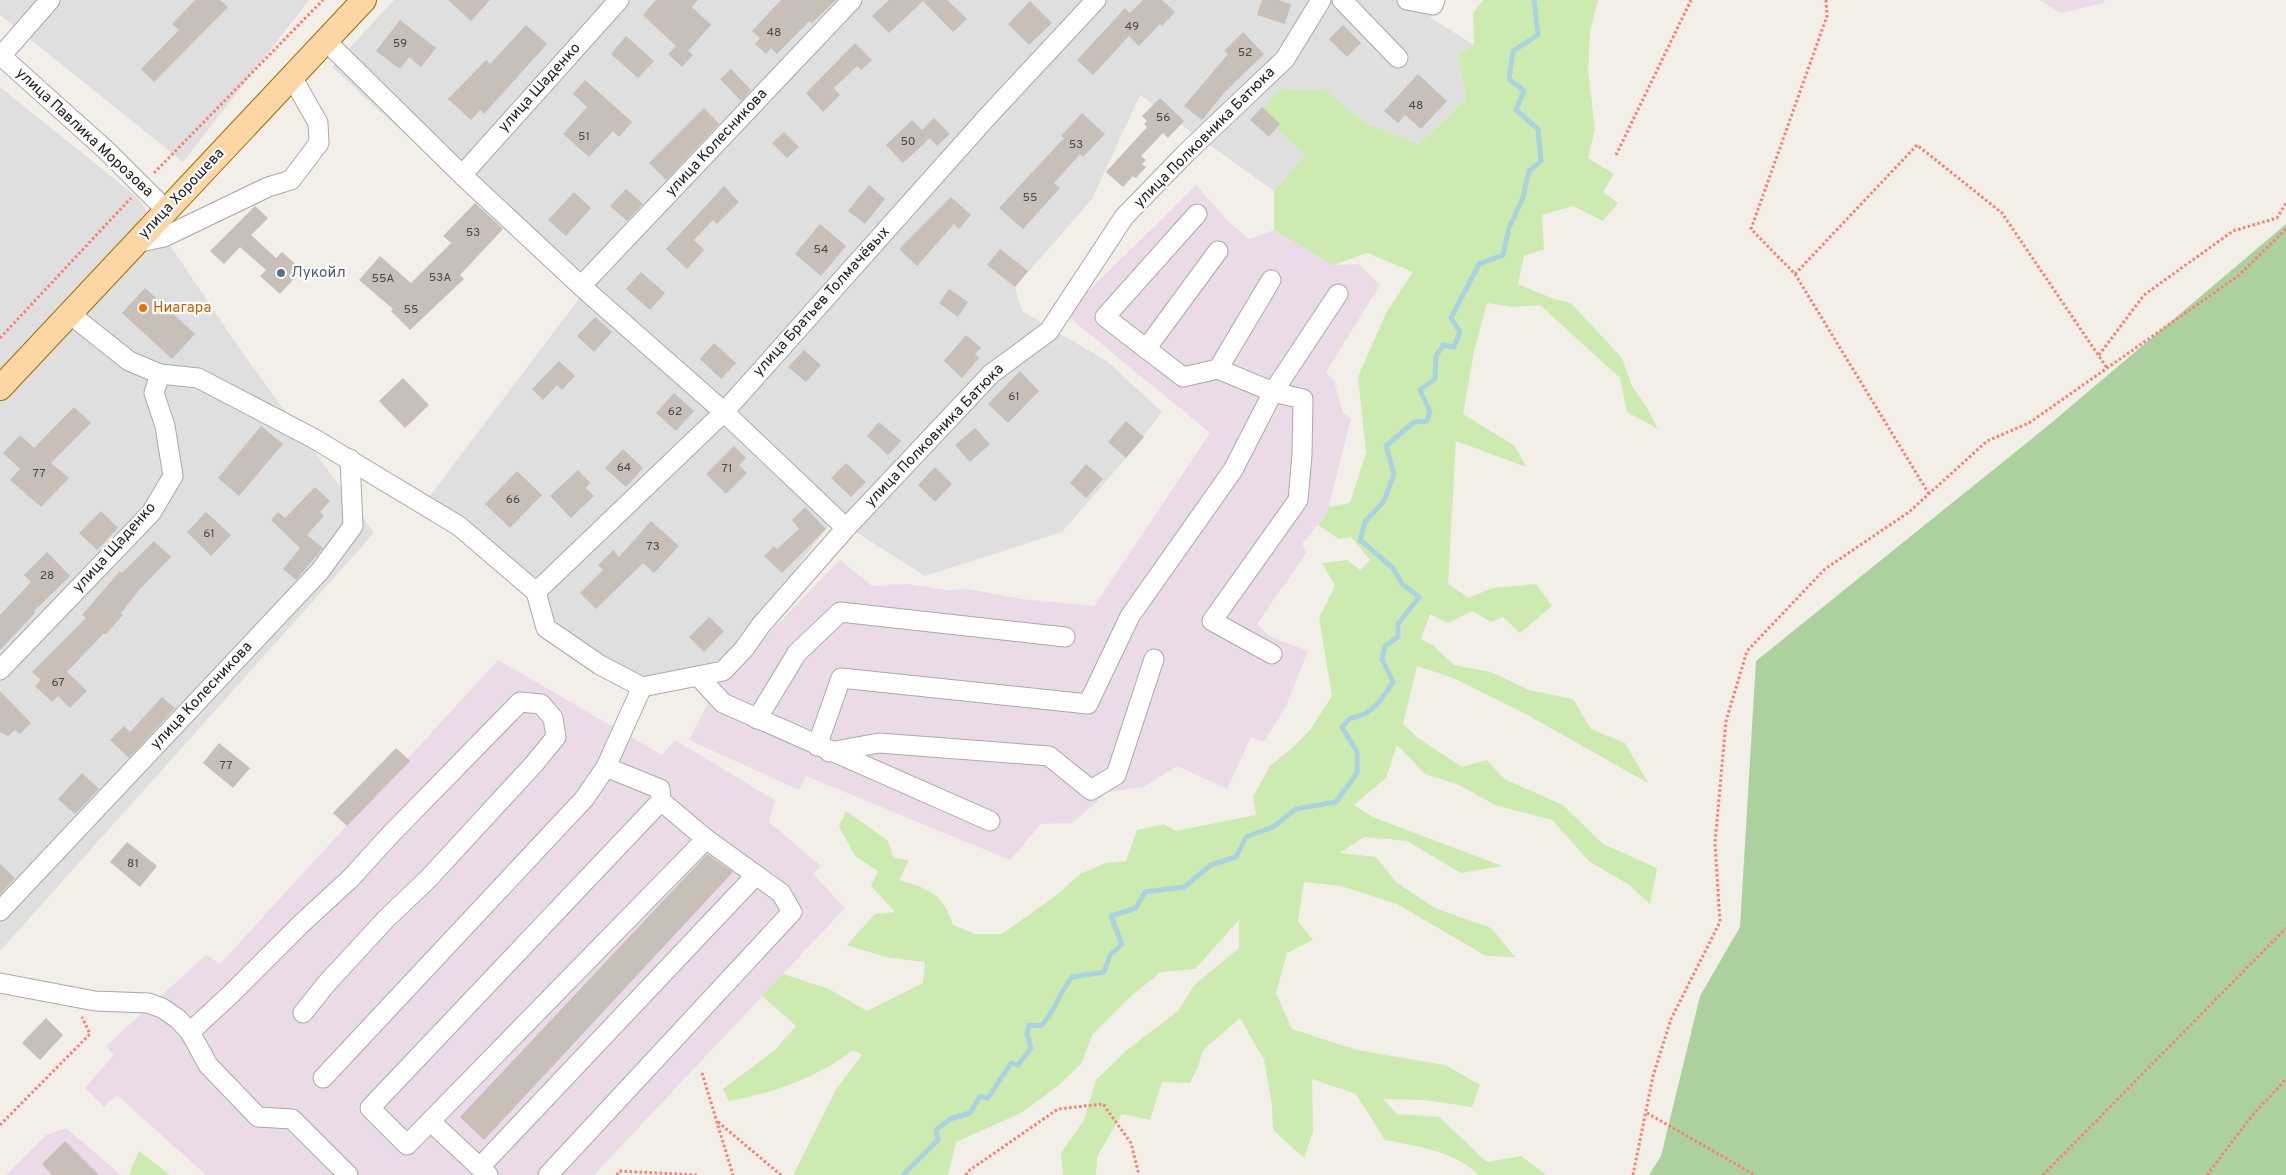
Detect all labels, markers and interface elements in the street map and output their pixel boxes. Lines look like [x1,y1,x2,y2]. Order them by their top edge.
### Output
house number: 49 [1125,19,1139,35]
house number: 48 [767,25,781,41]
house number: 59 [393,36,407,52]
street label: улица Шаденко [495,39,585,137]
house number: 52 [1238,45,1252,61]
street label: улица Полковника Батюка [1130,63,1280,213]
street label: улица Павлика Морозова [11,64,157,202]
street label: улица Колесникова [662,85,772,201]
house number: 48 [1409,98,1423,114]
house number: 56 [1156,110,1170,126]
house number: 51 [578,129,590,145]
house number: 50 [900,134,916,150]
house number: 53 [1069,137,1083,153]
street label: улица Хорошева [135,145,229,243]
house number: 55 [1023,190,1037,206]
street label: улица Братьев Толмачёвых [750,223,895,381]
house number: 53 [466,225,480,241]
house number: 54 [813,242,829,258]
place label: Лукойл [291,264,346,283]
marker: Лукойл [275,267,287,279]
house number: 53А [429,270,451,286]
house number: 55А [372,271,394,287]
place label: Ниагара [153,299,211,318]
marker: Ниагара [137,302,149,314]
house number: 55 [404,302,418,318]
street label: улица Полковника Батюка [862,360,1008,512]
house number: 61 [1008,389,1020,405]
house number: 62 [668,404,682,420]
house number: 64 [617,460,631,476]
house number: 71 [722,461,732,477]
house number: 77 [33,466,45,482]
house number: 66 [506,492,520,508]
street label: улица Щаденко [69,499,161,597]
house number: 61 [203,526,215,542]
house number: 73 [646,539,660,555]
house number: 28 [40,568,54,584]
street label: улица Колесникова [147,638,257,754]
house number: 67 [51,675,65,691]
house number: 77 [220,758,232,774]
house number: 81 [127,856,139,872]

